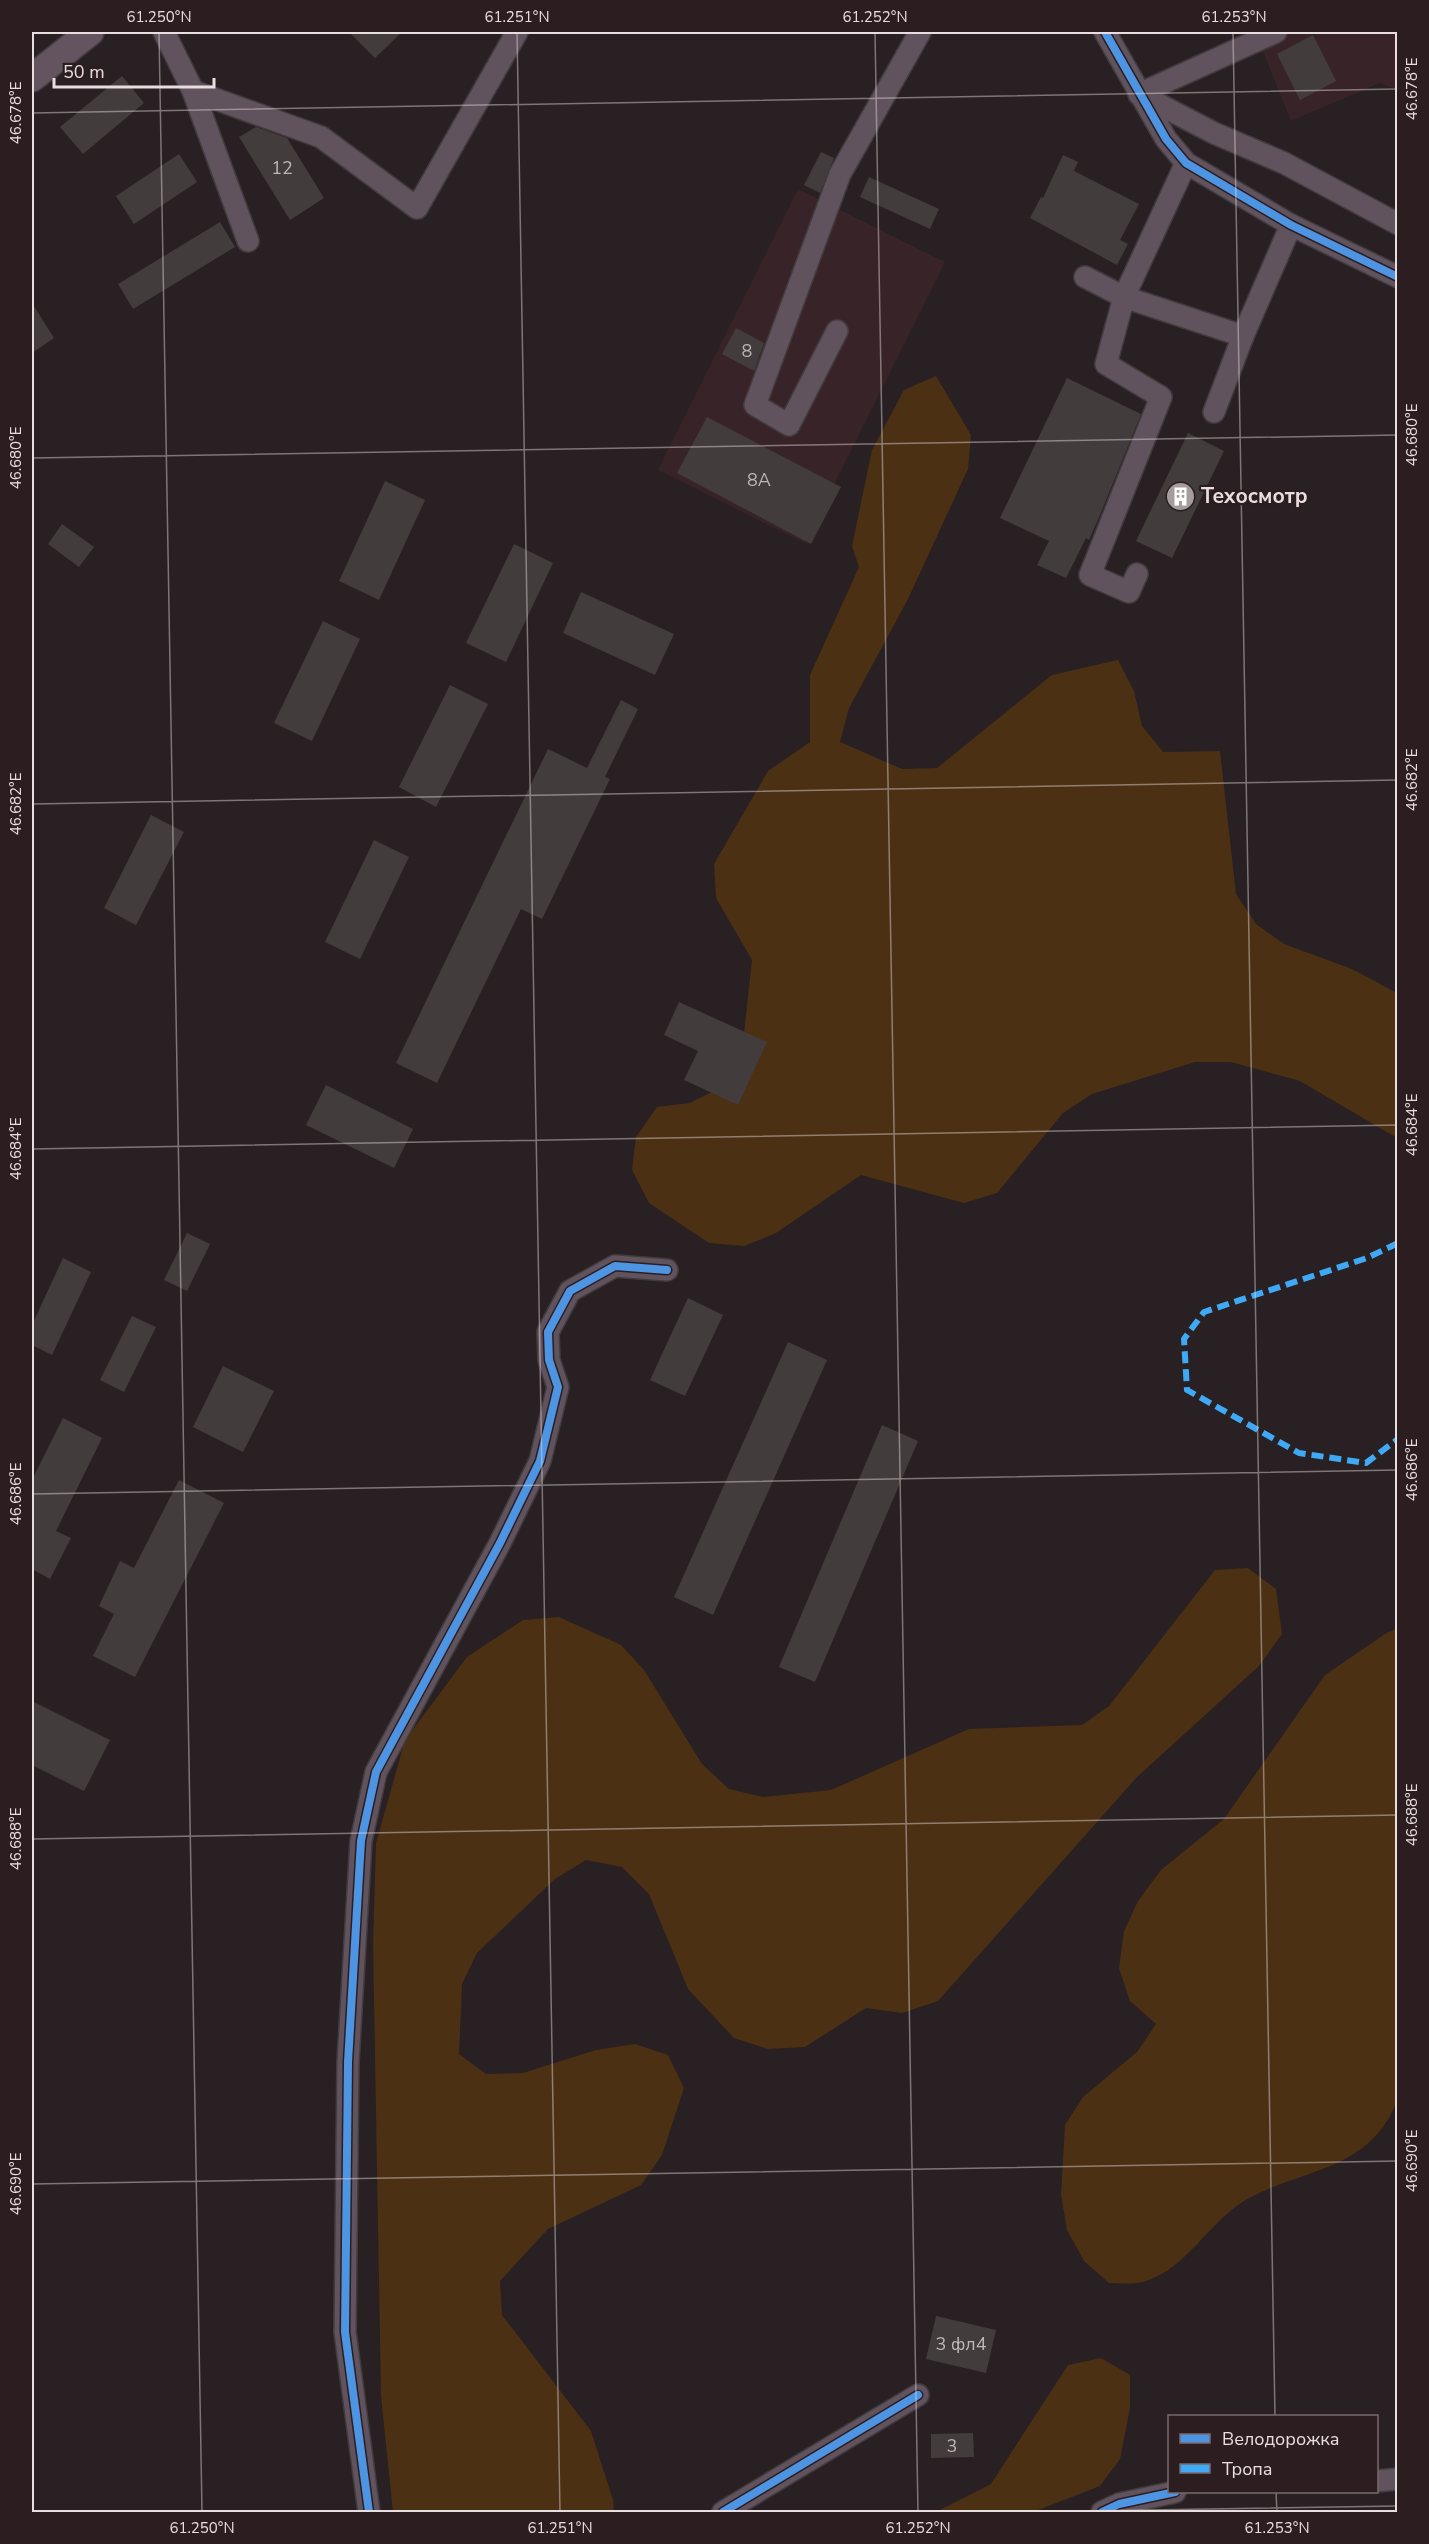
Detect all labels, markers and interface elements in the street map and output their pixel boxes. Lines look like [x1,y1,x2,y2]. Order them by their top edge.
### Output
text: 61.250°N [126,7,192,27]
text: 61.251°N [484,7,550,27]
text: 61.252°N [842,7,908,27]
text: 61.253°N [1201,7,1267,27]
scale bar [54,51,214,89]
text: 46.678°E [1402,58,1422,120]
text: 50 m [63,60,105,84]
text: 46.678°E [6,82,26,144]
house number: 12 [271,156,293,180]
house number: 8 [742,339,752,363]
text: 46.680°E [1402,404,1422,466]
text: 46.680°E [6,427,26,489]
house number: 8А [747,468,771,492]
building icon: Техосмотр [1164,480,1196,512]
place label: Техосмотр [1201,482,1308,510]
text: 46.682°E [1402,749,1422,811]
text: 46.682°E [6,773,26,835]
text: 46.684°E [1402,1094,1422,1156]
text: 46.684°E [6,1118,26,1180]
text: 46.686°E [1402,1439,1422,1501]
text: 46.686°E [6,1463,26,1525]
text: 46.688°E [1402,1784,1422,1846]
text: 46.688°E [6,1808,26,1870]
text: 46.690°E [1402,2130,1422,2192]
text: 46.690°E [6,2153,26,2215]
house number: 3 фл4 [936,2332,987,2356]
legend [1168,2415,1378,2493]
text: Велодорожка [1222,2427,1339,2451]
house number: 3 [947,2434,957,2458]
text: Тропа [1222,2457,1273,2481]
text: 61.250°N [169,2518,235,2538]
text: 61.251°N [527,2518,593,2538]
text: 61.252°N [885,2518,951,2538]
text: 61.253°N [1244,2518,1310,2538]

